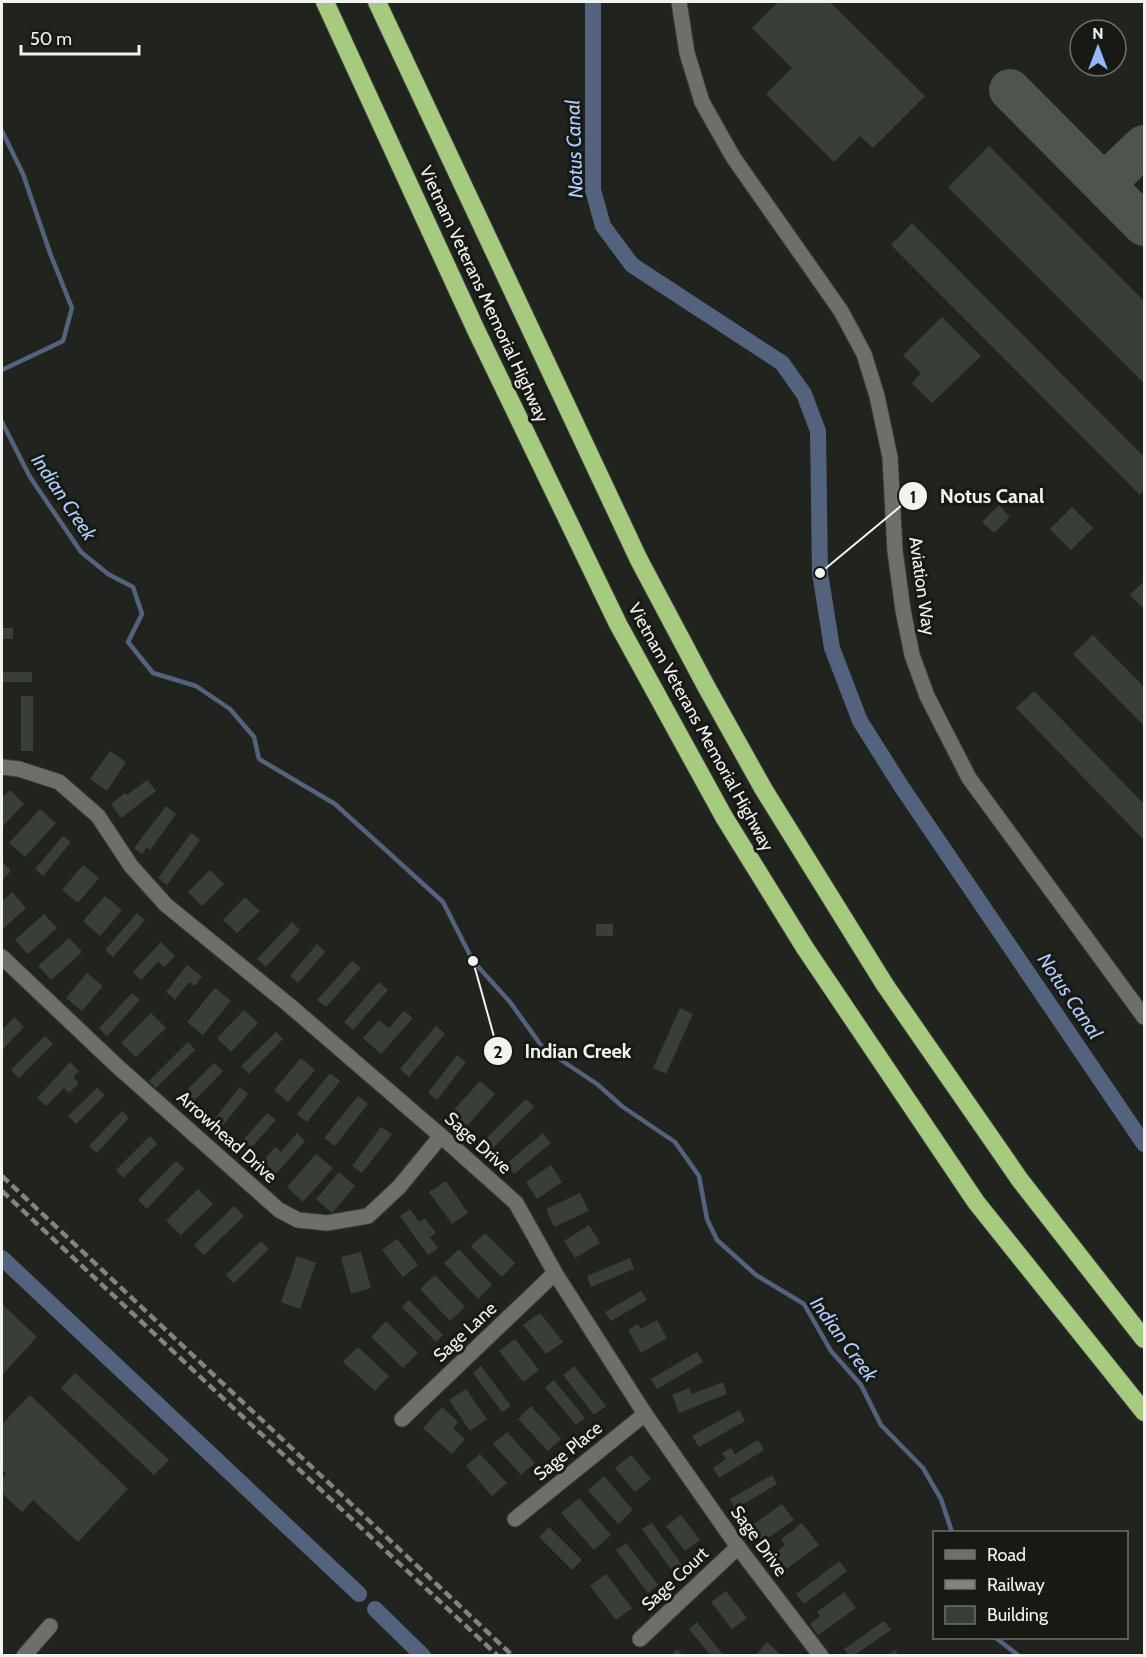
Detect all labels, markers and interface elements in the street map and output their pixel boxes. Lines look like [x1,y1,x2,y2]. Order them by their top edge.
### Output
scale bar [21,18,140,56]
north arrow [1068,18,1128,78]
text: N [1092,24,1104,43]
text: 50 m [30,28,72,50]
water label: Notus Canal [560,99,588,199]
street label: Vietnam Veterans Memorial Highway [415,162,553,426]
water label: Indian Creek [26,449,102,546]
callout: Notus Canal [898,477,1056,515]
text: Notus Canal [940,484,1044,508]
text: 1 [910,486,916,508]
street label: Aviation Way [904,535,940,637]
street label: Vietnam Veterans Memorial Highway [623,599,779,855]
water label: Notus Canal [1032,948,1108,1044]
callout: Indian Creek [483,1032,644,1070]
text: Indian Creek [524,1039,632,1063]
text: 2 [493,1041,503,1063]
street label: Arrowhead Drive [172,1086,282,1188]
street label: Sage Drive [440,1107,516,1179]
water label: Indian Creek [805,1292,884,1387]
street label: Sage Lane [429,1297,501,1367]
street label: Sage Place [529,1417,607,1485]
street label: Sage Drive [726,1501,792,1581]
legend [933,1531,1128,1639]
street label: Sage Court [637,1543,713,1615]
text: Road [987,1544,1026,1566]
text: Railway [987,1574,1045,1596]
text: Building [987,1604,1049,1626]

